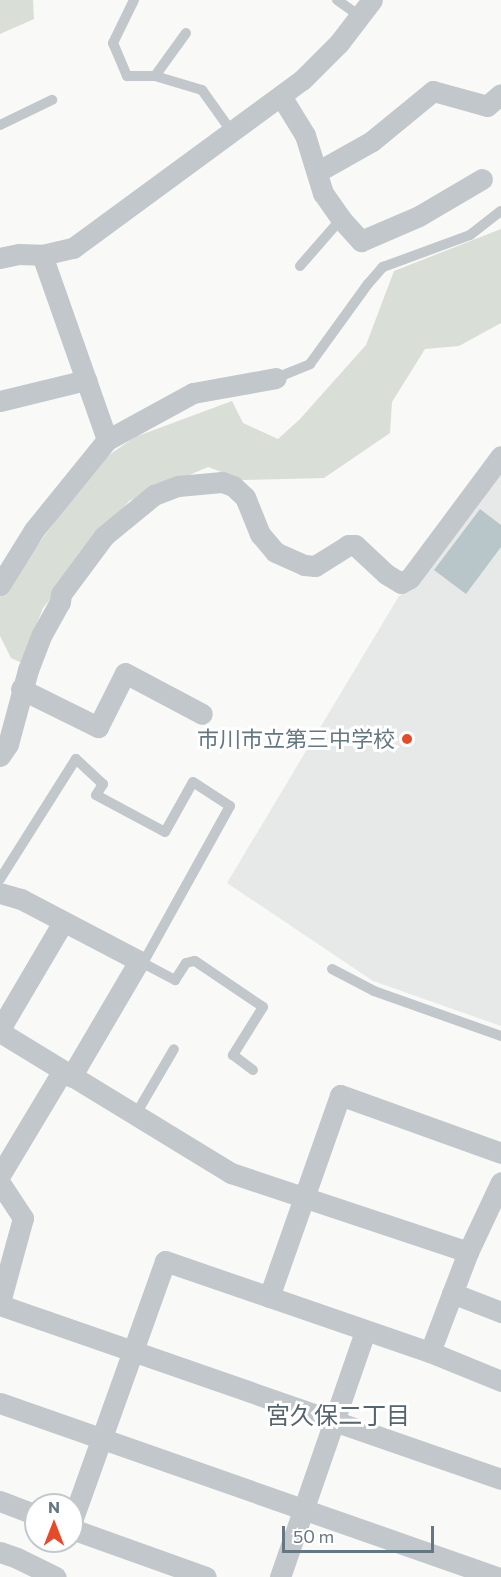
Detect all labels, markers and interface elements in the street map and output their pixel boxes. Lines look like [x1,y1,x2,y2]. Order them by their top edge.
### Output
place label: 市川市立第三中学校 [197,726,395,752]
marker: 市川市立第三中学校 [400,732,414,746]
district label: 宮久保二丁目 [266,1401,410,1429]
north arrow [24,1493,84,1553]
text: N [48,1497,60,1516]
scale bar [285,1514,436,1552]
text: 50 m [293,1525,334,1547]

